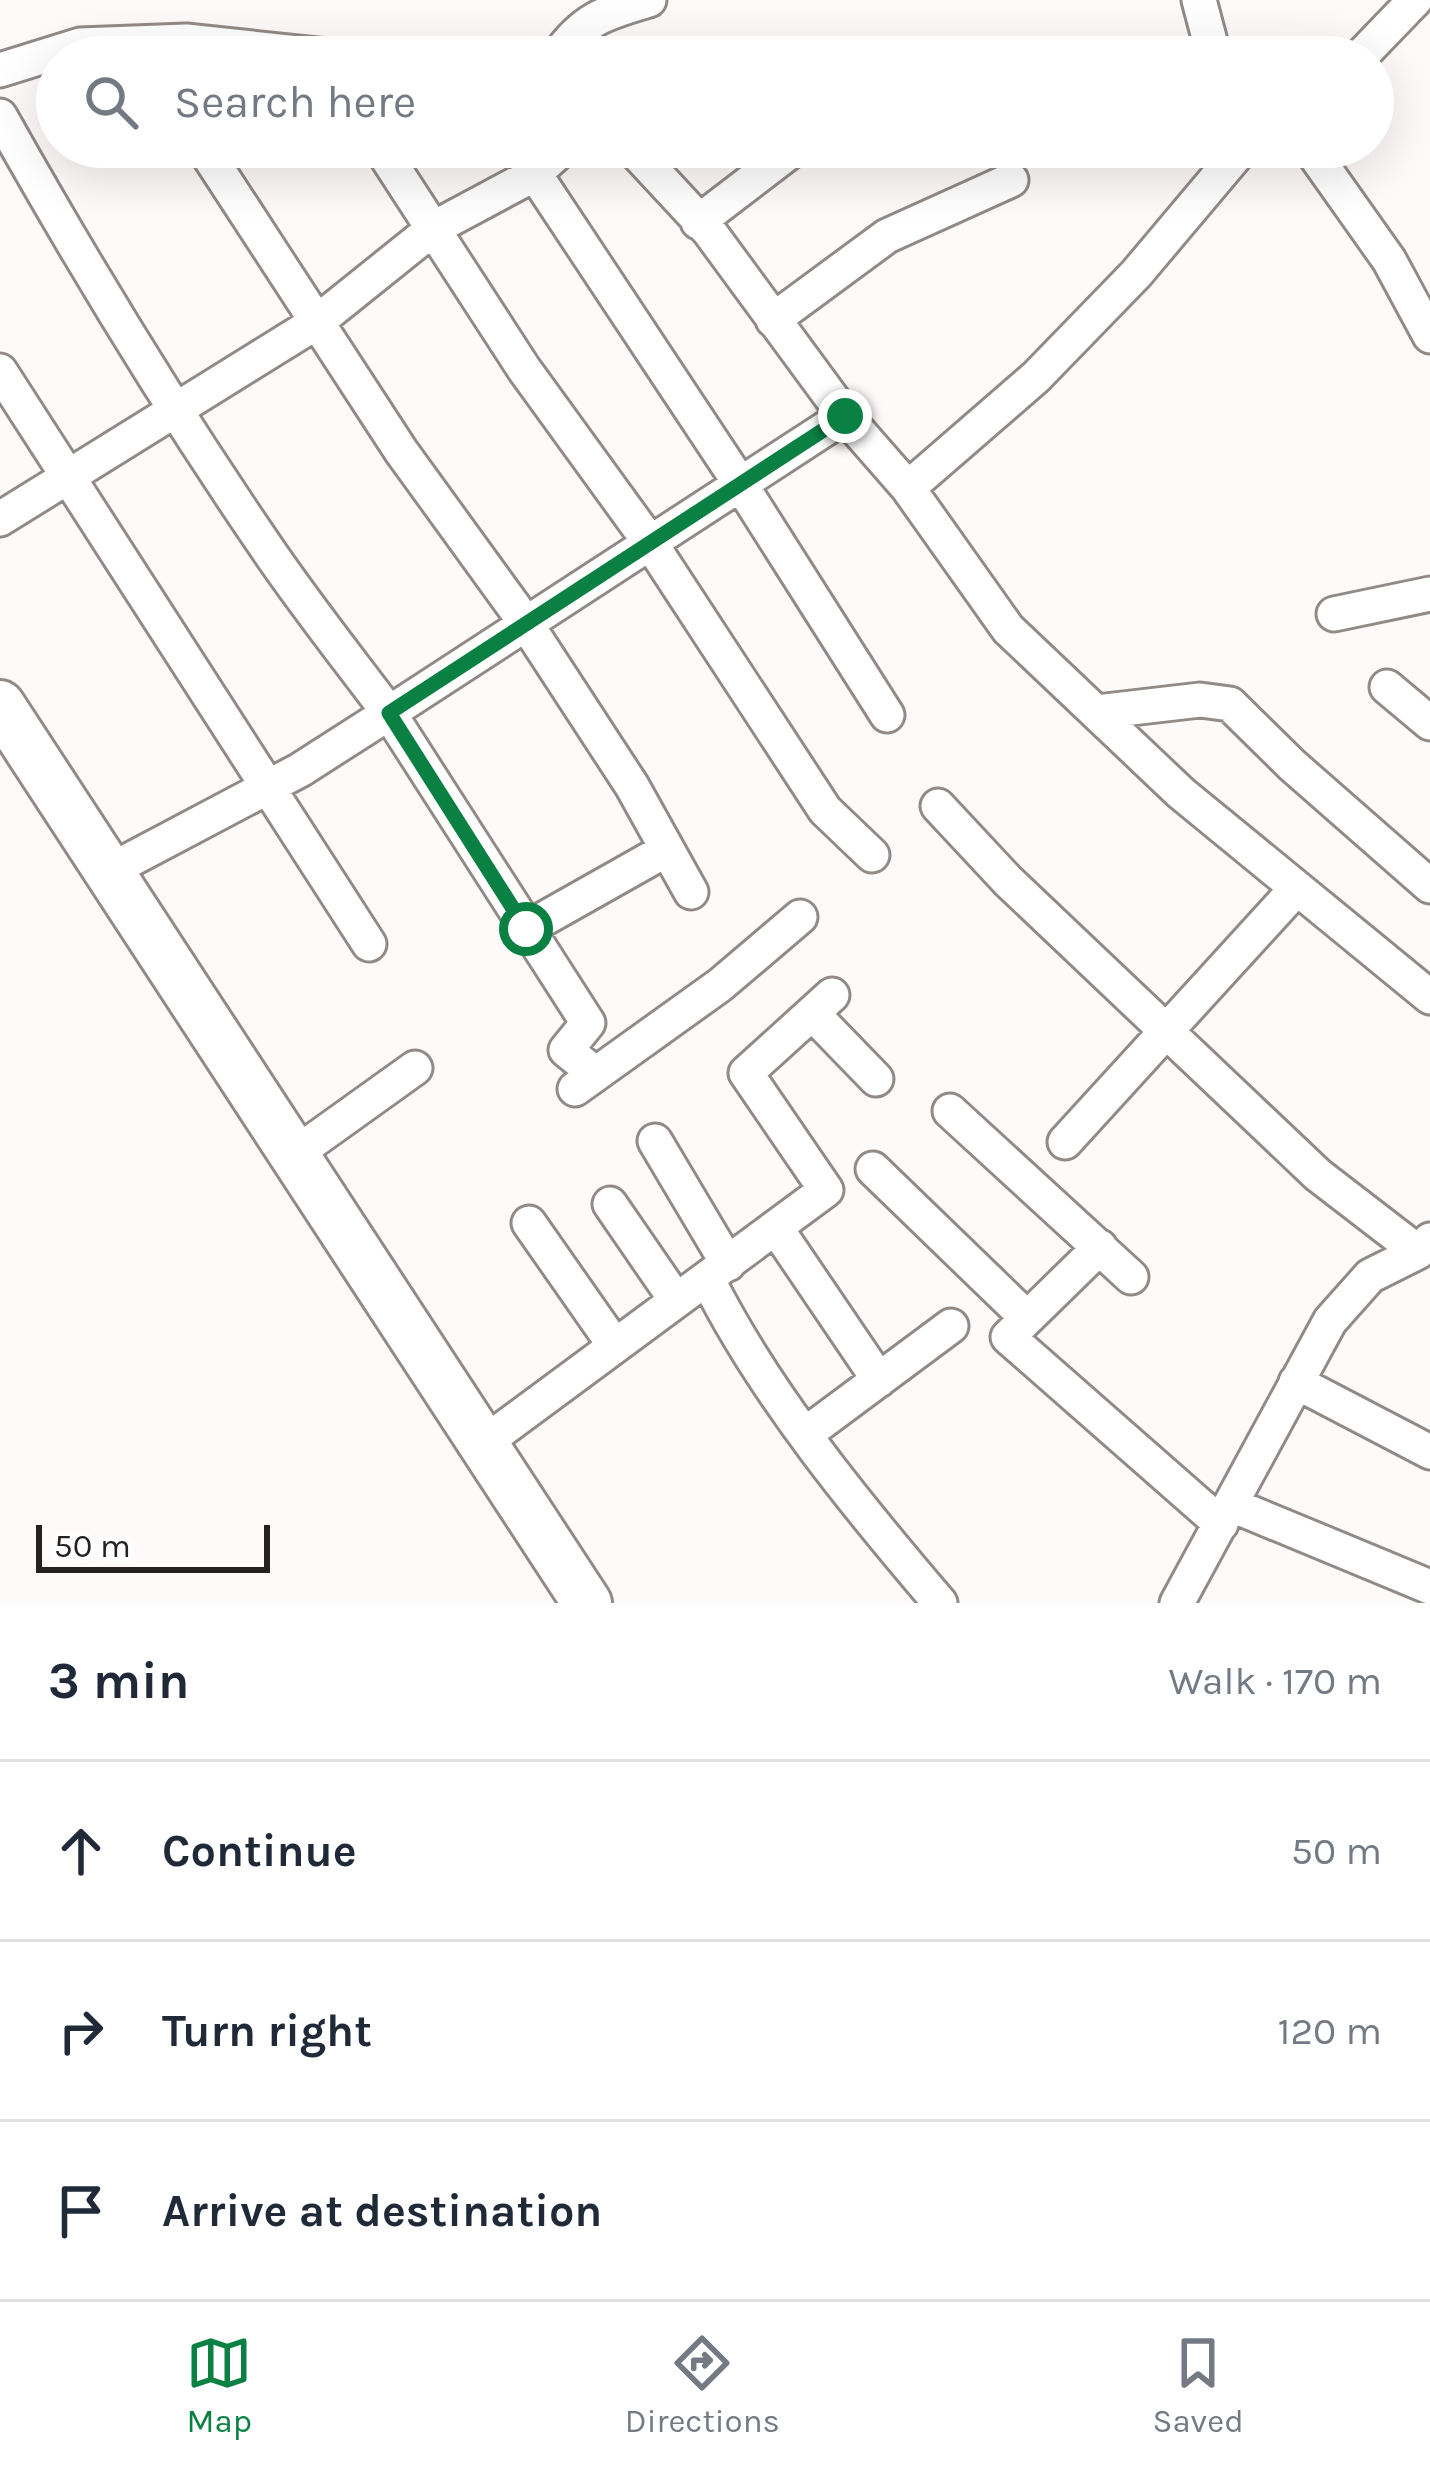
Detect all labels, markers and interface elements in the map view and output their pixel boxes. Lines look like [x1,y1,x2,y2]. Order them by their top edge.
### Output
search box [36,36,1394,168]
icon: search [78,69,144,135]
text: Search here [174,76,416,128]
route end [818,389,872,443]
route start [499,902,553,956]
scale bar [36,1519,270,1572]
text: 50 m [54,1527,131,1565]
text: 3 min [48,1651,190,1711]
text: Walk · 170 m [1168,1658,1382,1704]
icon: ahead [48,1818,114,1884]
text: Continue [162,1825,357,1877]
text: 50 m [1291,1828,1382,1874]
icon: right [48,1998,114,2064]
text: Turn right [162,2005,372,2057]
text: 120 m [1278,2008,1382,2054]
icon: arrive [48,2178,114,2244]
text: Arrive at destination [162,2185,602,2237]
tab: Map [186,2330,252,2440]
tab: Directions [625,2330,780,2440]
tab: Saved [1153,2330,1244,2440]

